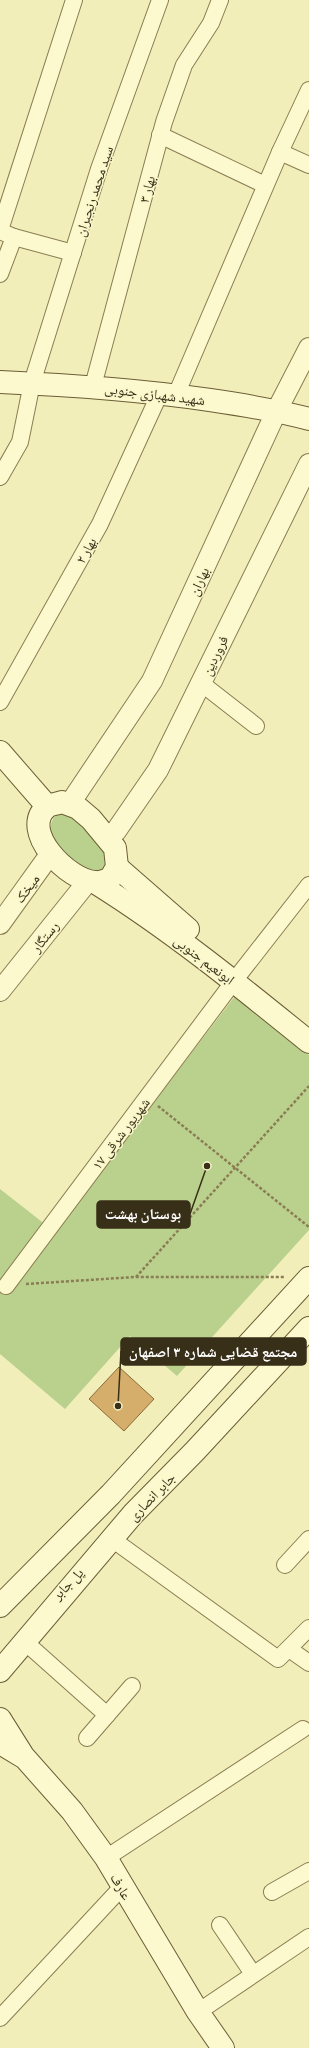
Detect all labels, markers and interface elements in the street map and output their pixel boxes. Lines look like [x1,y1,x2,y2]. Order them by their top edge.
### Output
street label: سید محمد رنجبران [69,143,117,239]
street label: بهار ۳ [133,173,159,205]
street label: شهید شهبازی جنوبی [104,377,206,409]
street label: بهار ۲ [70,533,100,567]
street label: بهاران [183,563,213,599]
street label: فروردین [196,632,232,678]
street label: میخک [9,869,43,907]
street label: رستگار [25,916,63,957]
street label: ابونعیم جنوبی [170,929,240,989]
street label: ۱۷ شهریور شرقی [86,1093,154,1173]
callout: بوستان بهشت [97,1201,190,1228]
text: بوستان بهشت [105,1201,181,1224]
callout: مجتمع قضایی شماره ۳ اصفهان [121,1338,306,1365]
text: مجتمع قضایی شماره ۳ اصفهان [129,1339,297,1362]
street label: جابر انصاری [123,1467,179,1525]
street label: پل جابر [46,1562,88,1604]
street label: عارف [106,1869,138,1903]

